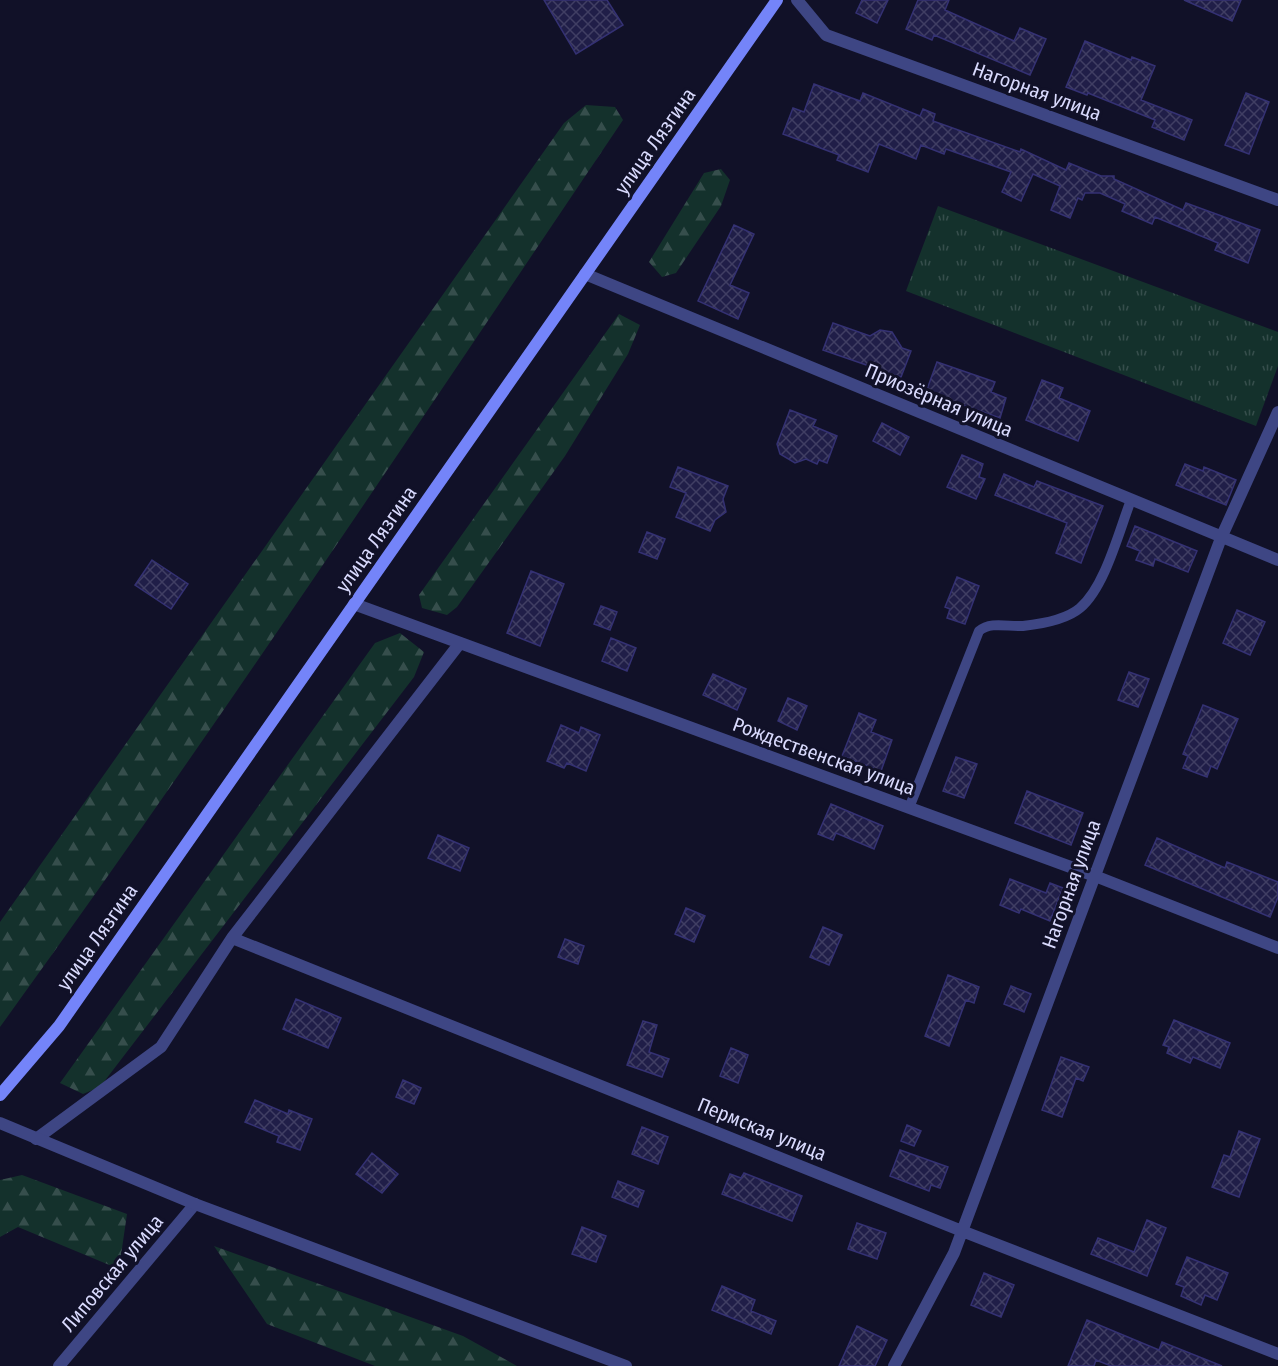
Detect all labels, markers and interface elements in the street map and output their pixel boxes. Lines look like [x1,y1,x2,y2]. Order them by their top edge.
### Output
street label: Нагорная улица [969,57,1105,125]
street label: улица Лязгина [610,83,700,199]
street label: Приозёрная улица [862,358,1016,442]
street label: улица Лязгина [331,481,421,597]
street label: Рождественская улица [730,712,918,800]
street label: Нагорная улица [1037,816,1105,952]
street label: улица Лязгина [52,879,142,995]
street label: Пермская улица [694,1092,830,1166]
street label: Липовская улица [56,1209,168,1337]

